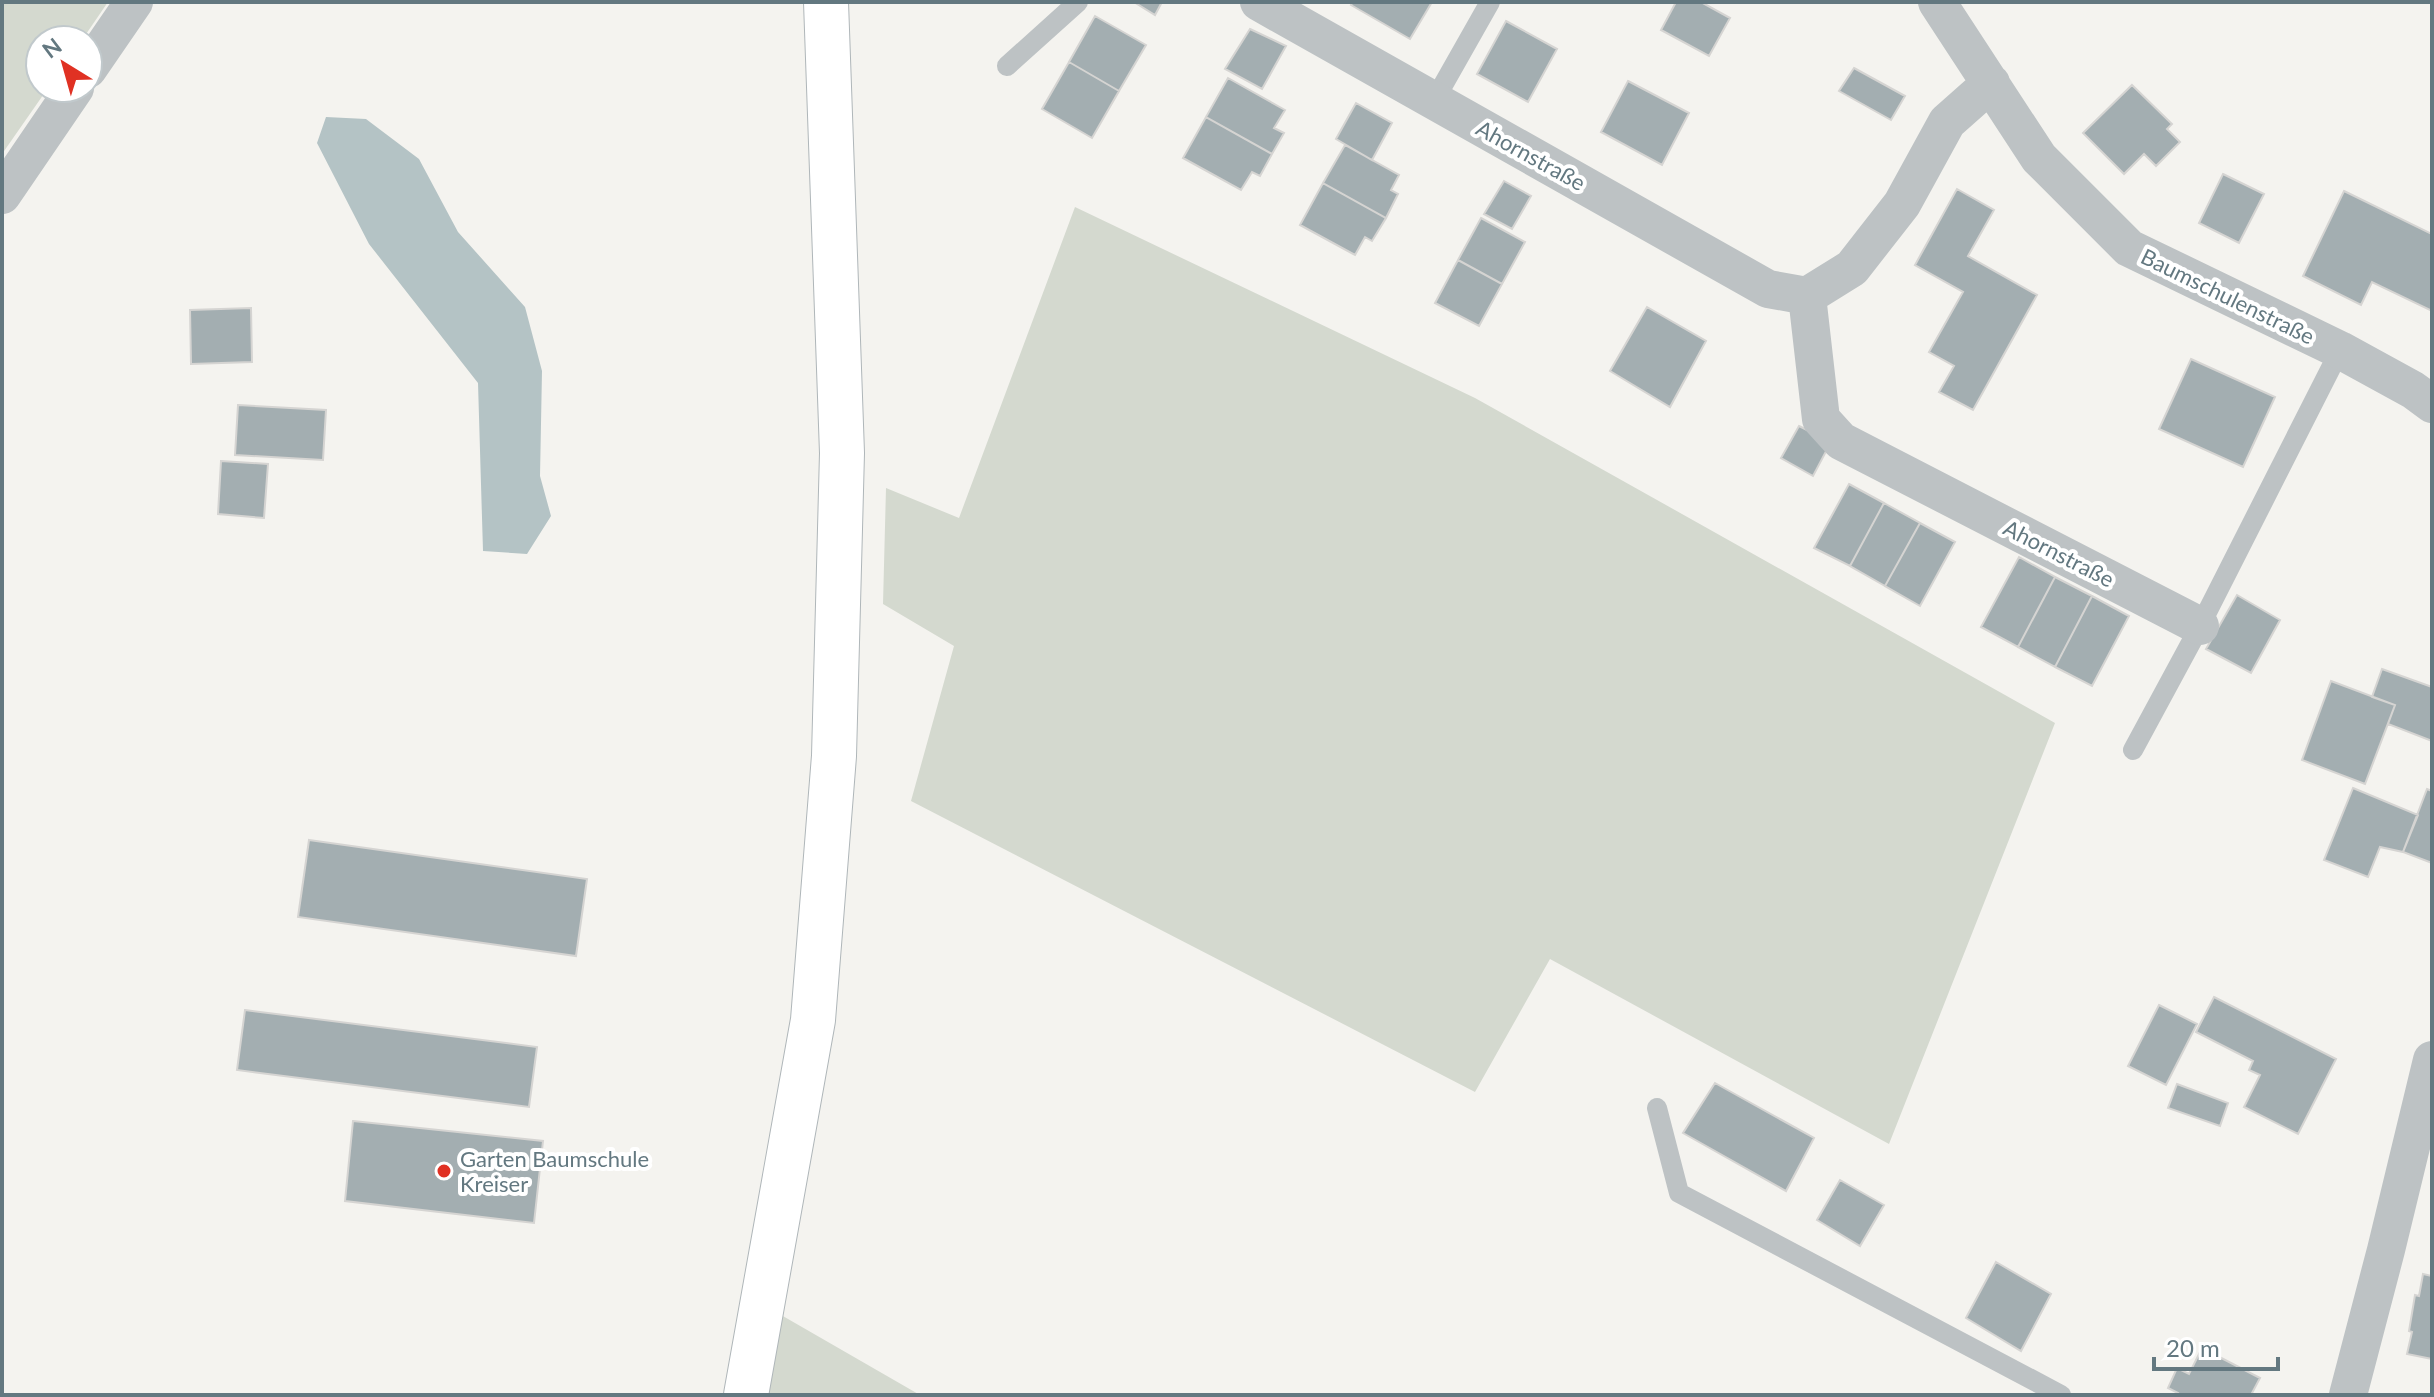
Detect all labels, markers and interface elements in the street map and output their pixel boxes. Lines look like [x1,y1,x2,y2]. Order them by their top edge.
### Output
north arrow [24,24,104,104]
text: N [37,32,67,64]
street label: Ahornstraße [1472,114,1590,196]
street label: Baumschulenstraße [2137,242,2319,350]
street label: Ahornstraße [1999,514,2119,592]
place label: Garten Baumschule Kreiser [460,1145,649,1197]
marker: Garten Baumschule Kreiser [435,1162,453,1180]
scale bar [2154,1321,2278,1371]
text: 20 m [2166,1333,2220,1362]

